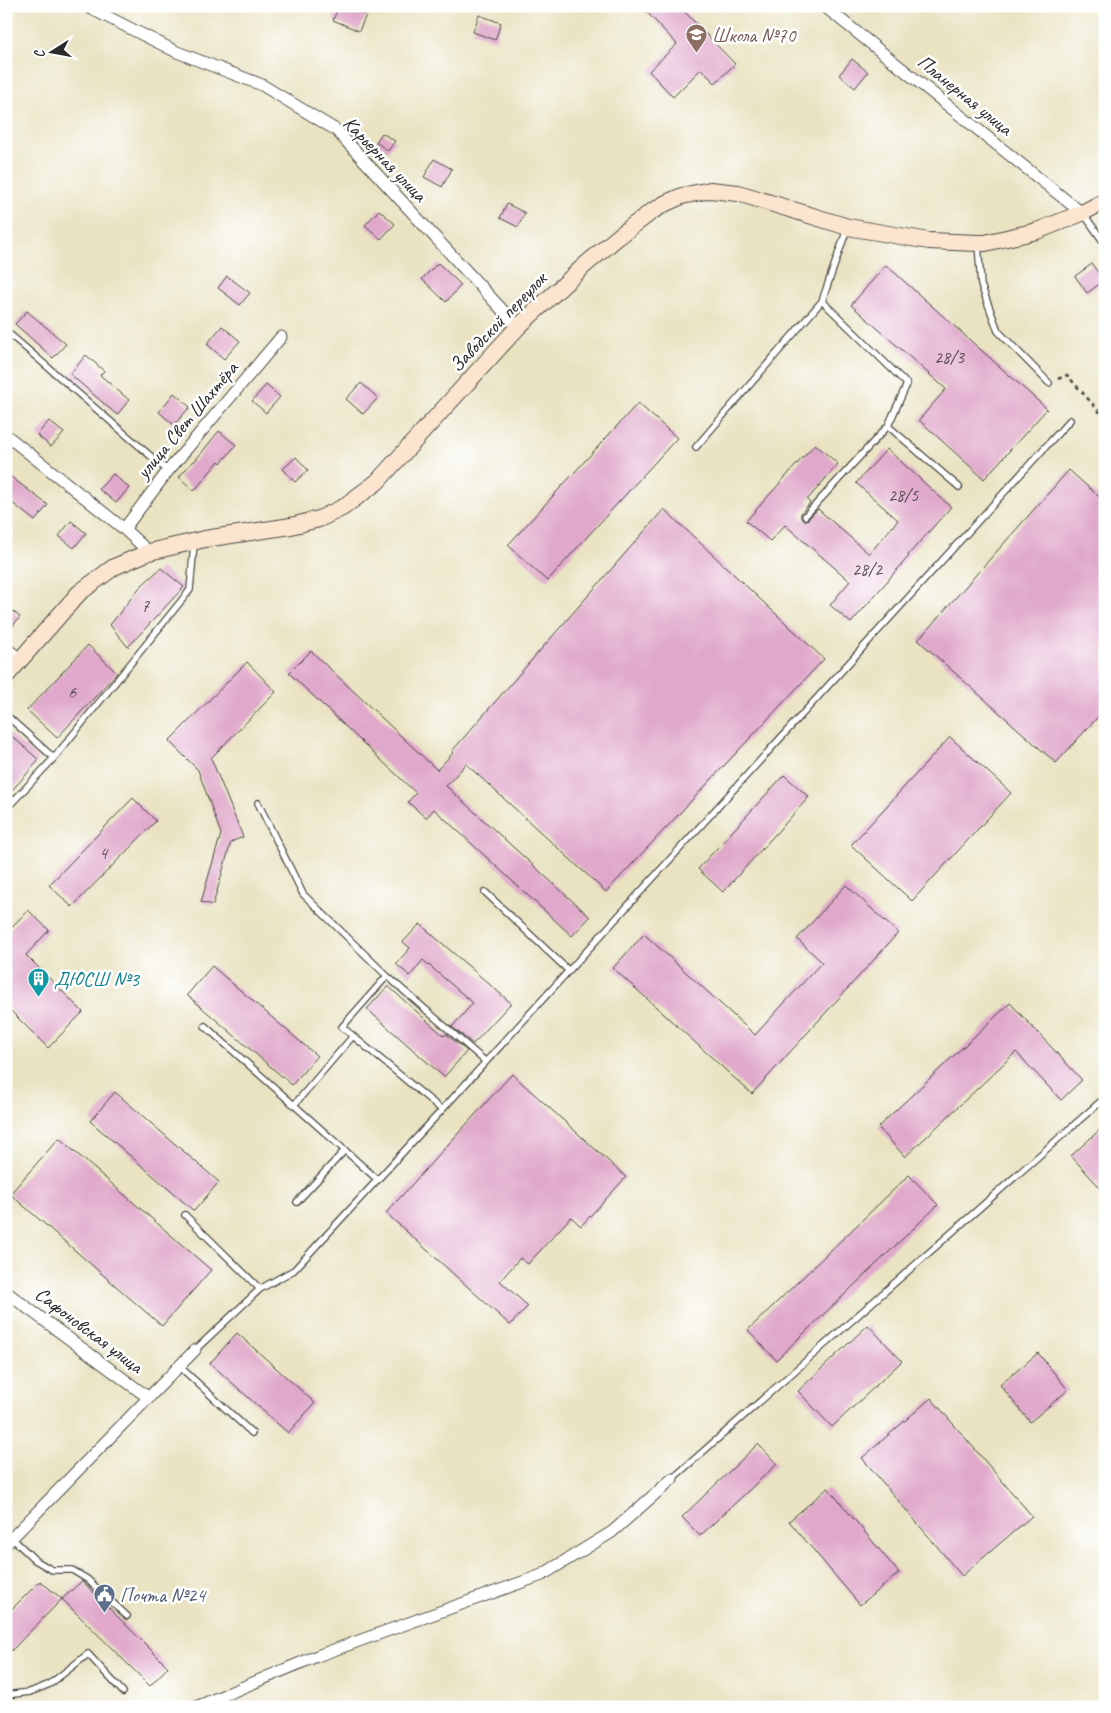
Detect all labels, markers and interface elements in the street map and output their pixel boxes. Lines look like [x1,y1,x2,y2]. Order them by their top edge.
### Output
school or university icon: Школа №70 [684,23,708,54]
place label: Школа №70 [712,23,797,48]
north arrow [28,28,78,78]
text: С [30,47,49,59]
street label: Планерная улица [912,49,1019,142]
street label: Карьерная улица [338,111,433,208]
street label: Заводской переулок [444,266,553,377]
house number: 28/3 [934,346,966,368]
street label: улица Свет Шахтёра [130,355,244,485]
house number: 28/5 [888,484,919,506]
house number: 28/2 [852,558,884,580]
house number: 7 [141,595,150,617]
house number: 6 [68,681,77,703]
house number: 4 [99,842,109,864]
building icon: ДЮСШ №3 [26,967,50,998]
place label: ДЮСШ №3 [54,967,141,992]
street label: Сафоновская улица [30,1281,149,1380]
public building icon: Почта №24 [92,1583,116,1614]
place label: Почта №24 [120,1583,207,1608]

